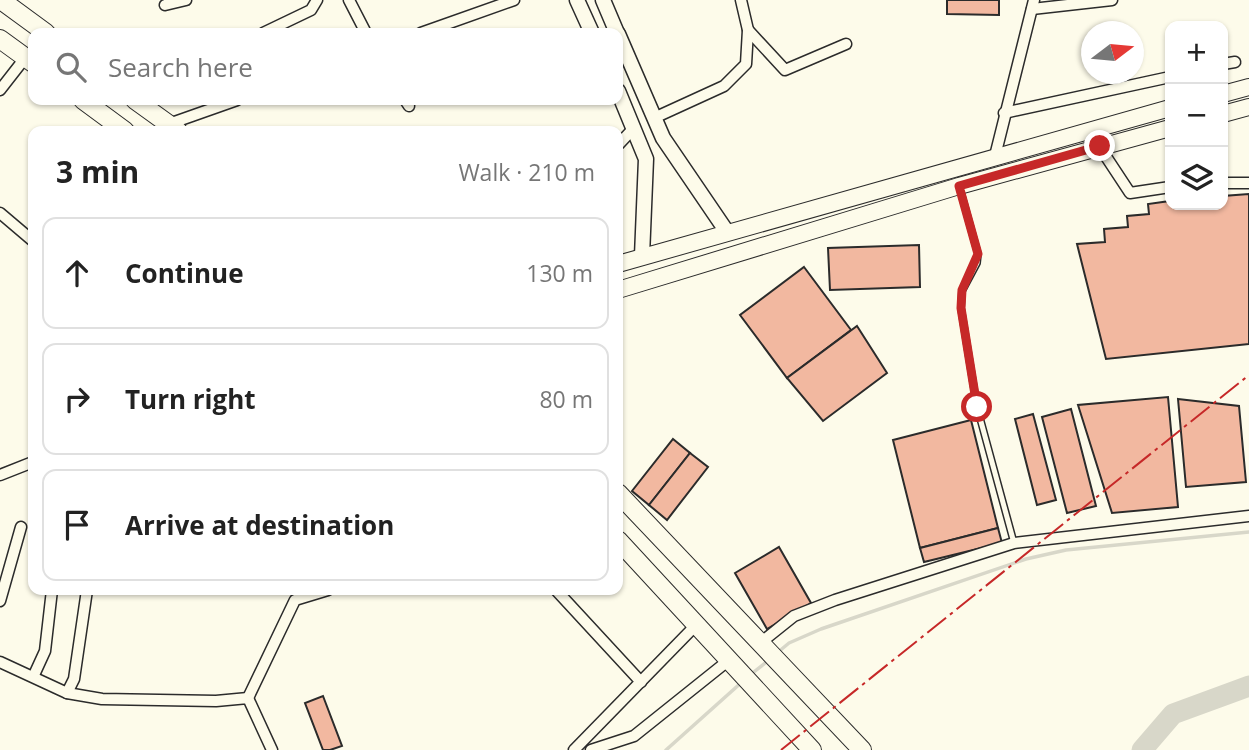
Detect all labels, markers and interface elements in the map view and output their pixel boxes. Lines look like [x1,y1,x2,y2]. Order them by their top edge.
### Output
north arrow [1081,21,1144,84]
map controls [1165,21,1228,210]
button: + [1165,21,1228,84]
search box [28,28,623,105]
icon: search [52,48,90,86]
text: Search here [108,49,253,85]
button: − [1165,84,1228,147]
route end [1084,130,1115,161]
button: layers [1165,147,1228,210]
text: 3 min [56,151,139,192]
text: Walk · 210 m [458,156,595,188]
icon: ahead [58,254,96,292]
text: Continue [125,255,244,291]
text: 130 m [526,257,593,289]
icon: right [58,380,96,418]
text: Turn right [125,381,256,417]
text: 80 m [539,383,593,415]
route start [961,391,992,422]
icon: arrive [58,506,96,544]
text: Arrive at destination [125,507,394,543]

